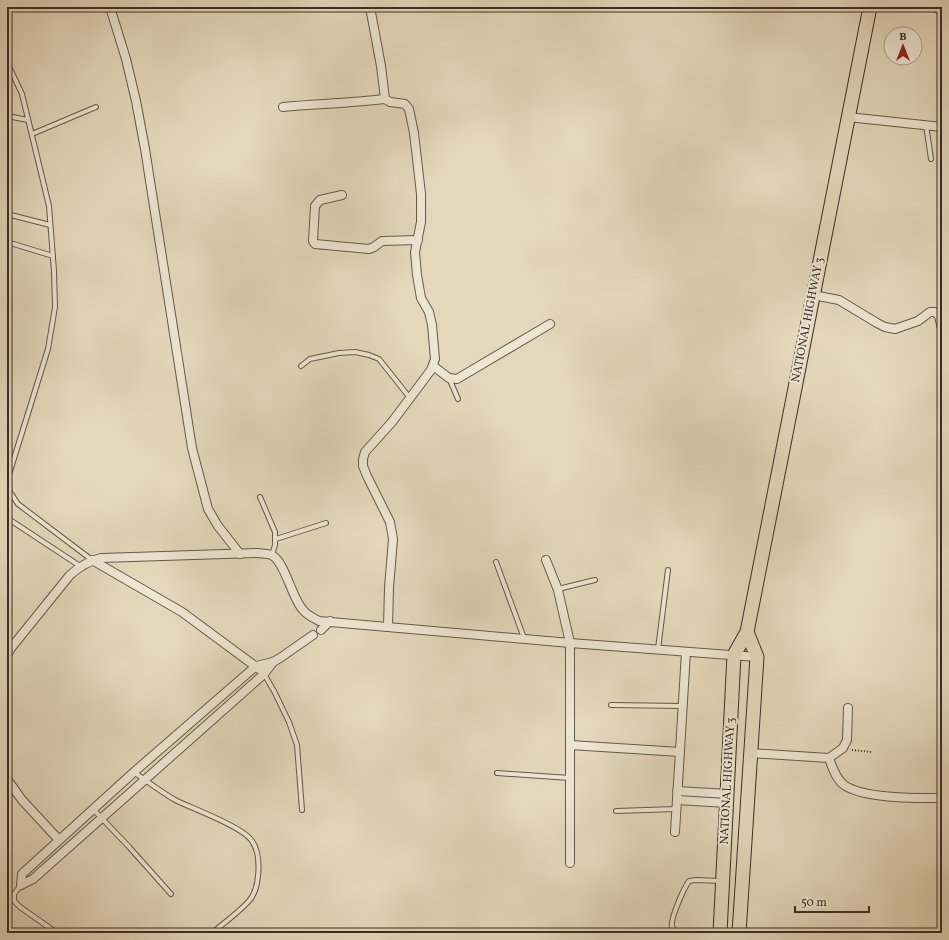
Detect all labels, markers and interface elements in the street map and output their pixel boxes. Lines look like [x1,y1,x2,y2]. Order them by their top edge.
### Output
north arrow [883,26,923,66]
text: B [899,30,907,45]
street label: NATIONAL HIGHWAY 3 [788,256,828,384]
street label: NATIONAL HIGHWAY 3 [717,717,739,845]
scale bar [795,888,869,914]
text: 50 m [801,895,827,911]

